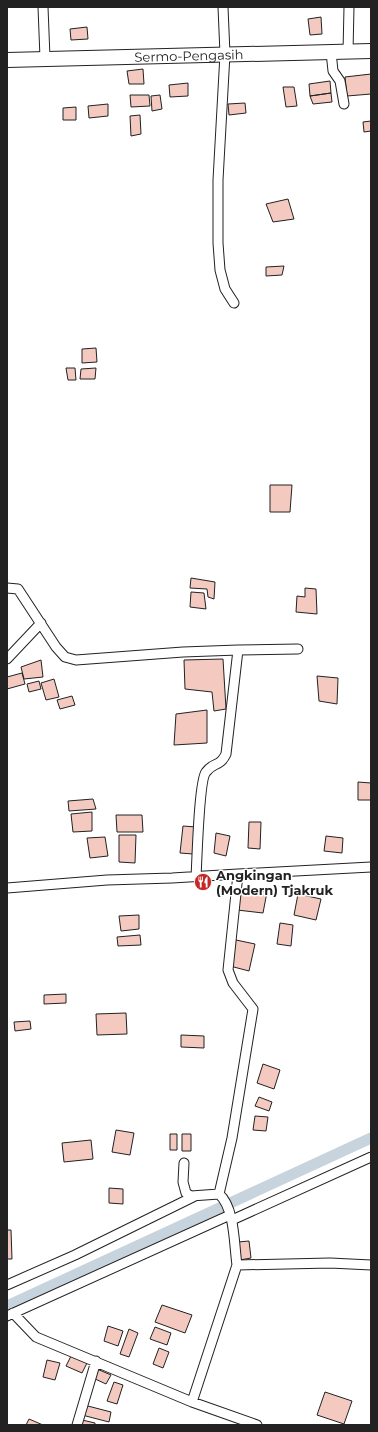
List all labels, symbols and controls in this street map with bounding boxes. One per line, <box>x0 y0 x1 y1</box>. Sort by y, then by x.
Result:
street label: Sermo-Pengasih <box>134 46 244 65</box>
place label: Angkingan (Modern) Tjakruk <box>215 867 334 898</box>
restaurant icon: Angkingan (Modern) Tjakruk <box>193 872 213 892</box>

